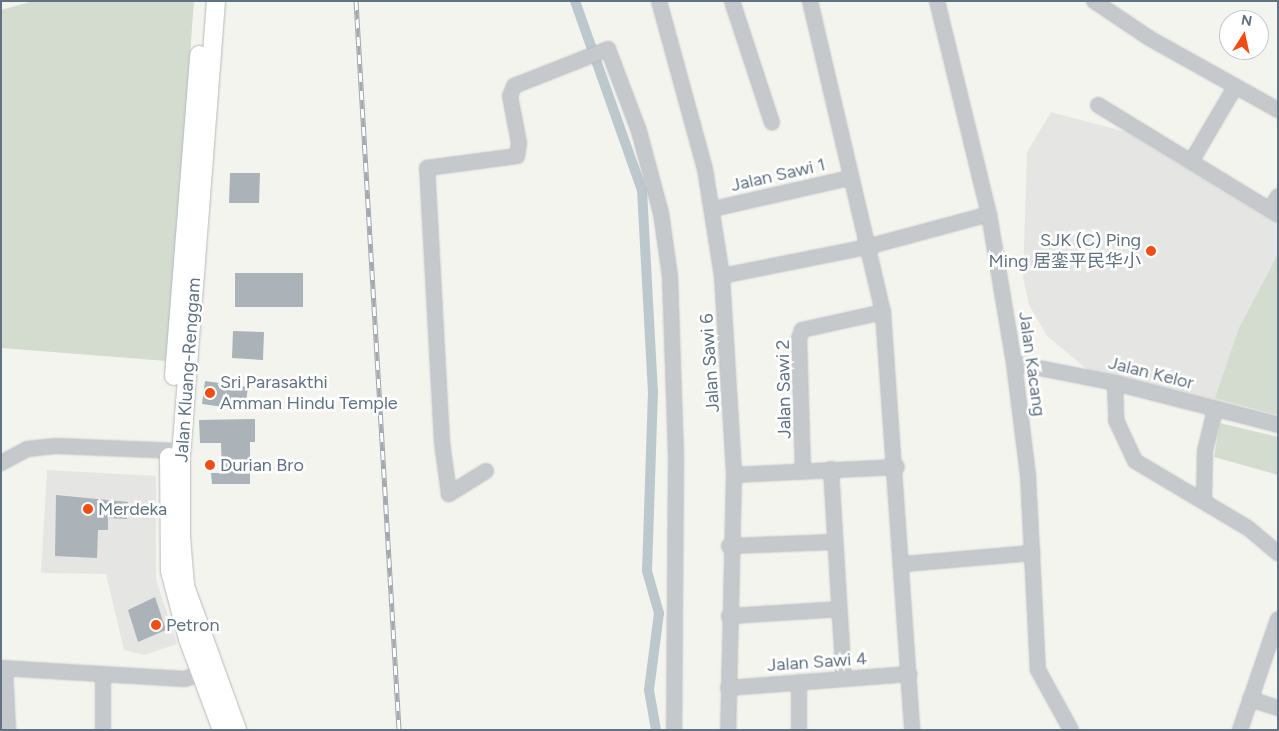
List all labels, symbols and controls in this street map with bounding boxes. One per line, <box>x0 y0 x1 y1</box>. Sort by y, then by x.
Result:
north arrow <box>1219 10 1269 60</box>
text: N <box>1240 11 1253 30</box>
street label: Jalan Sawi 1 <box>729 154 827 196</box>
place label: SJK (C) Ping Ming 居銮平民华小 <box>989 230 1141 272</box>
marker: SJK (C) Ping Ming 居銮平民华小 <box>1145 245 1157 257</box>
street label: Jalan Kluang-Renggam <box>171 277 205 463</box>
street label: Jalan Kacang <box>1014 310 1050 418</box>
street label: Jalan Sawi 6 <box>696 313 724 413</box>
street label: Jalan Sawi 2 <box>772 339 796 439</box>
street label: Jalan Kelor <box>1106 352 1196 394</box>
place label: Sri Parasakthi Amman Hindu Temple <box>220 372 398 414</box>
marker: Sri Parasakthi Amman Hindu Temple <box>204 387 216 399</box>
place label: Durian Bro <box>220 454 304 476</box>
marker: Durian Bro <box>204 459 216 471</box>
place label: Merdeka <box>98 498 167 520</box>
marker: Merdeka <box>82 503 94 515</box>
place label: Petron <box>166 614 219 636</box>
marker: Petron <box>150 619 162 631</box>
street label: Jalan Sawi 4 <box>766 648 868 676</box>

